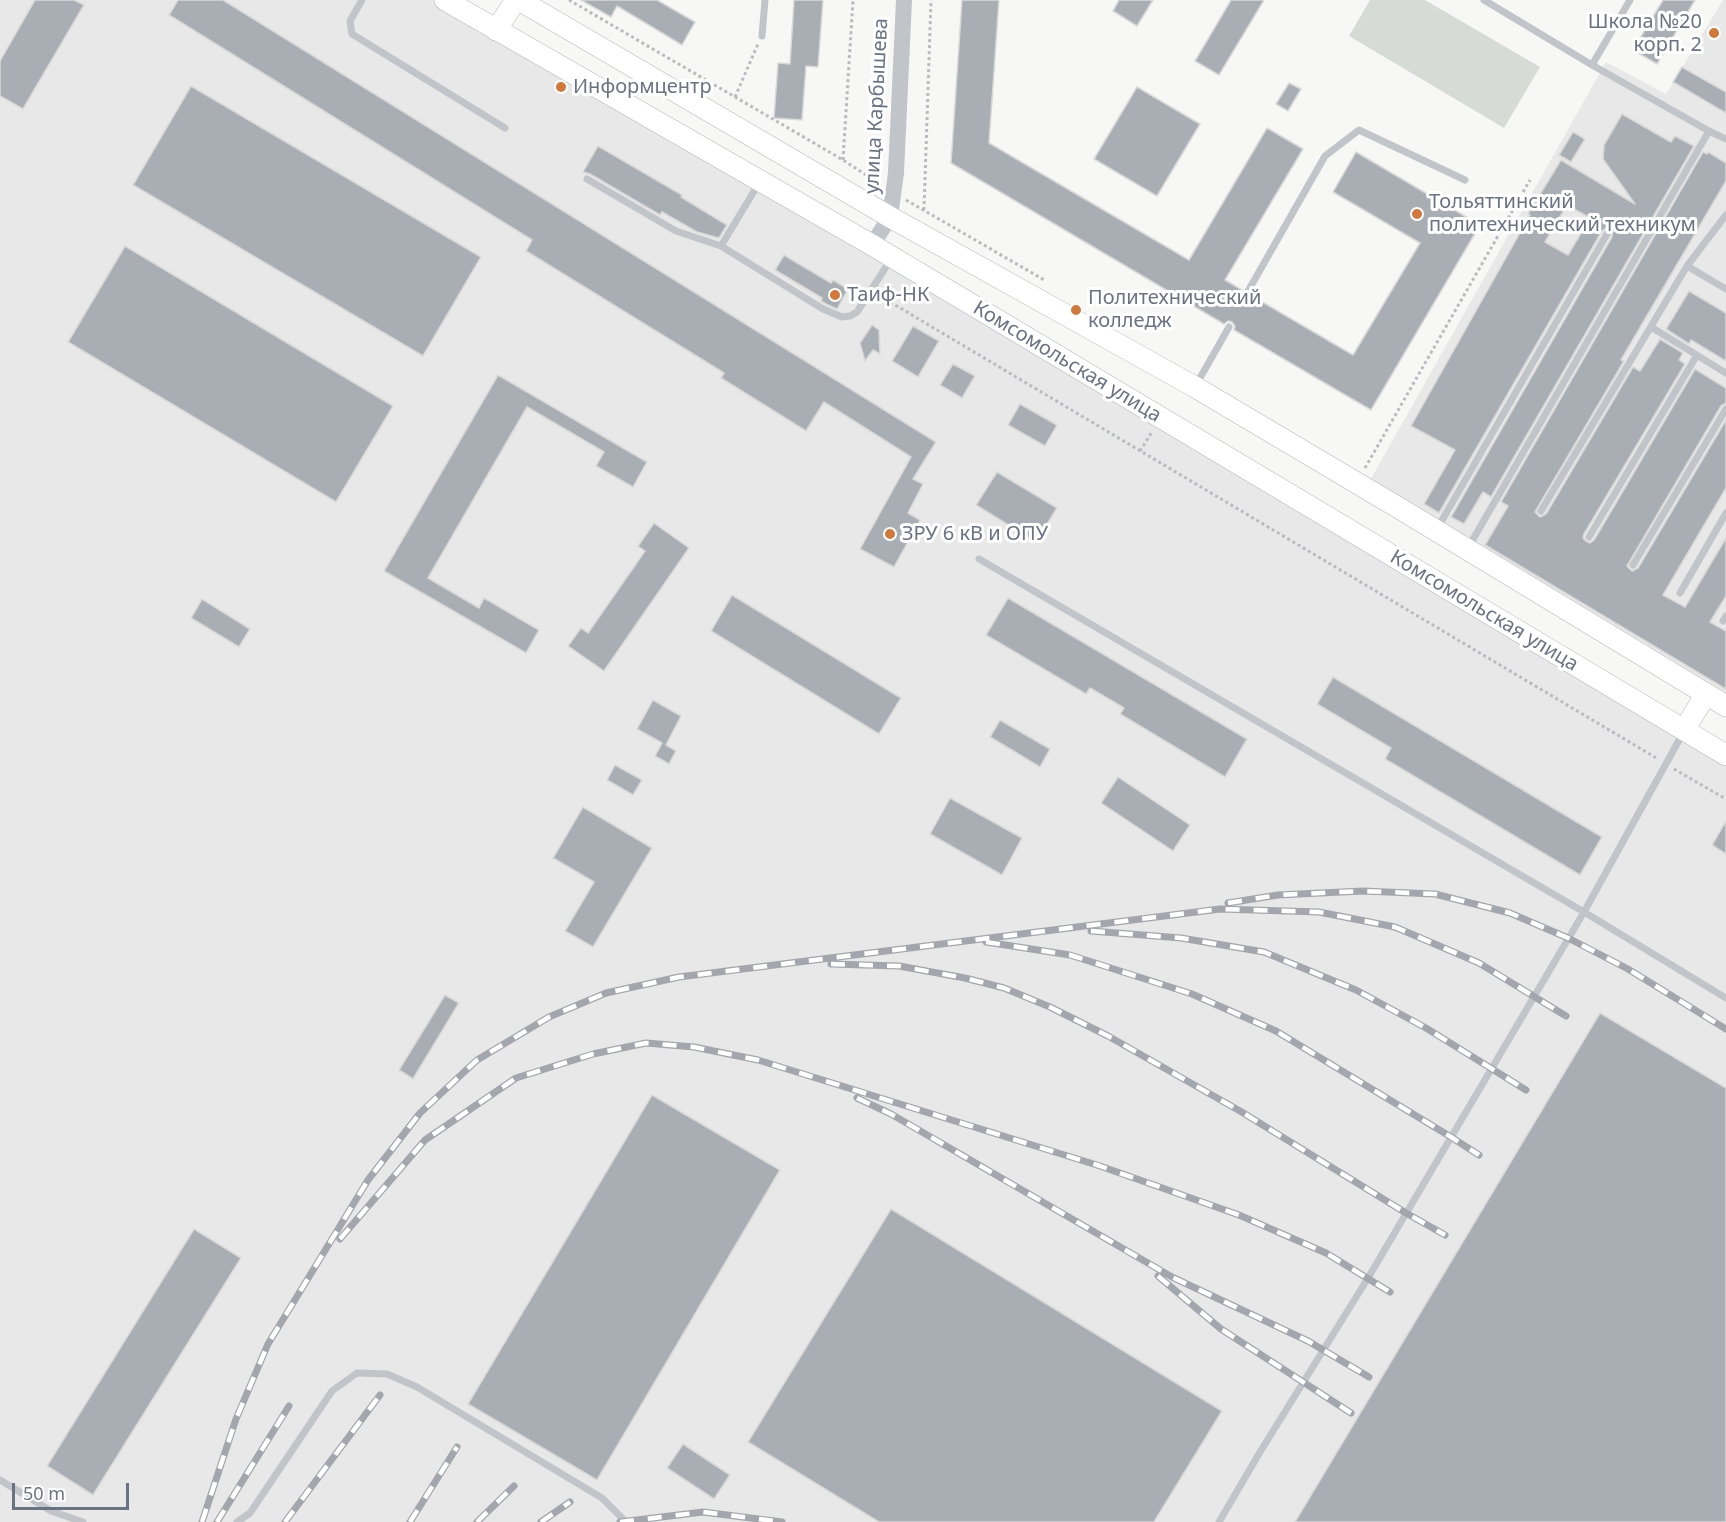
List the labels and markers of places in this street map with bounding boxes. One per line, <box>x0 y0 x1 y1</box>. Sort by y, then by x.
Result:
place label: Школа №20 корп. 2 <box>1588 10 1702 57</box>
marker: Школа №20 корп. 2 <box>1707 26 1721 40</box>
place label: Информцентр <box>573 75 712 99</box>
marker: Информцентр <box>554 80 568 94</box>
place label: Тольяттинский политехнический техникум <box>1429 190 1696 237</box>
marker: Тольяттинский политехнический техникум <box>1410 207 1424 221</box>
place label: Таиф-НК <box>847 283 929 307</box>
place label: Политехнический колледж <box>1088 286 1261 333</box>
marker: Таиф-НК <box>828 288 842 302</box>
marker: Политехнический колледж <box>1069 303 1083 317</box>
place label: ЗРУ 6 кВ и ОПУ <box>902 522 1048 546</box>
marker: ЗРУ 6 кВ и ОПУ <box>883 527 897 541</box>

